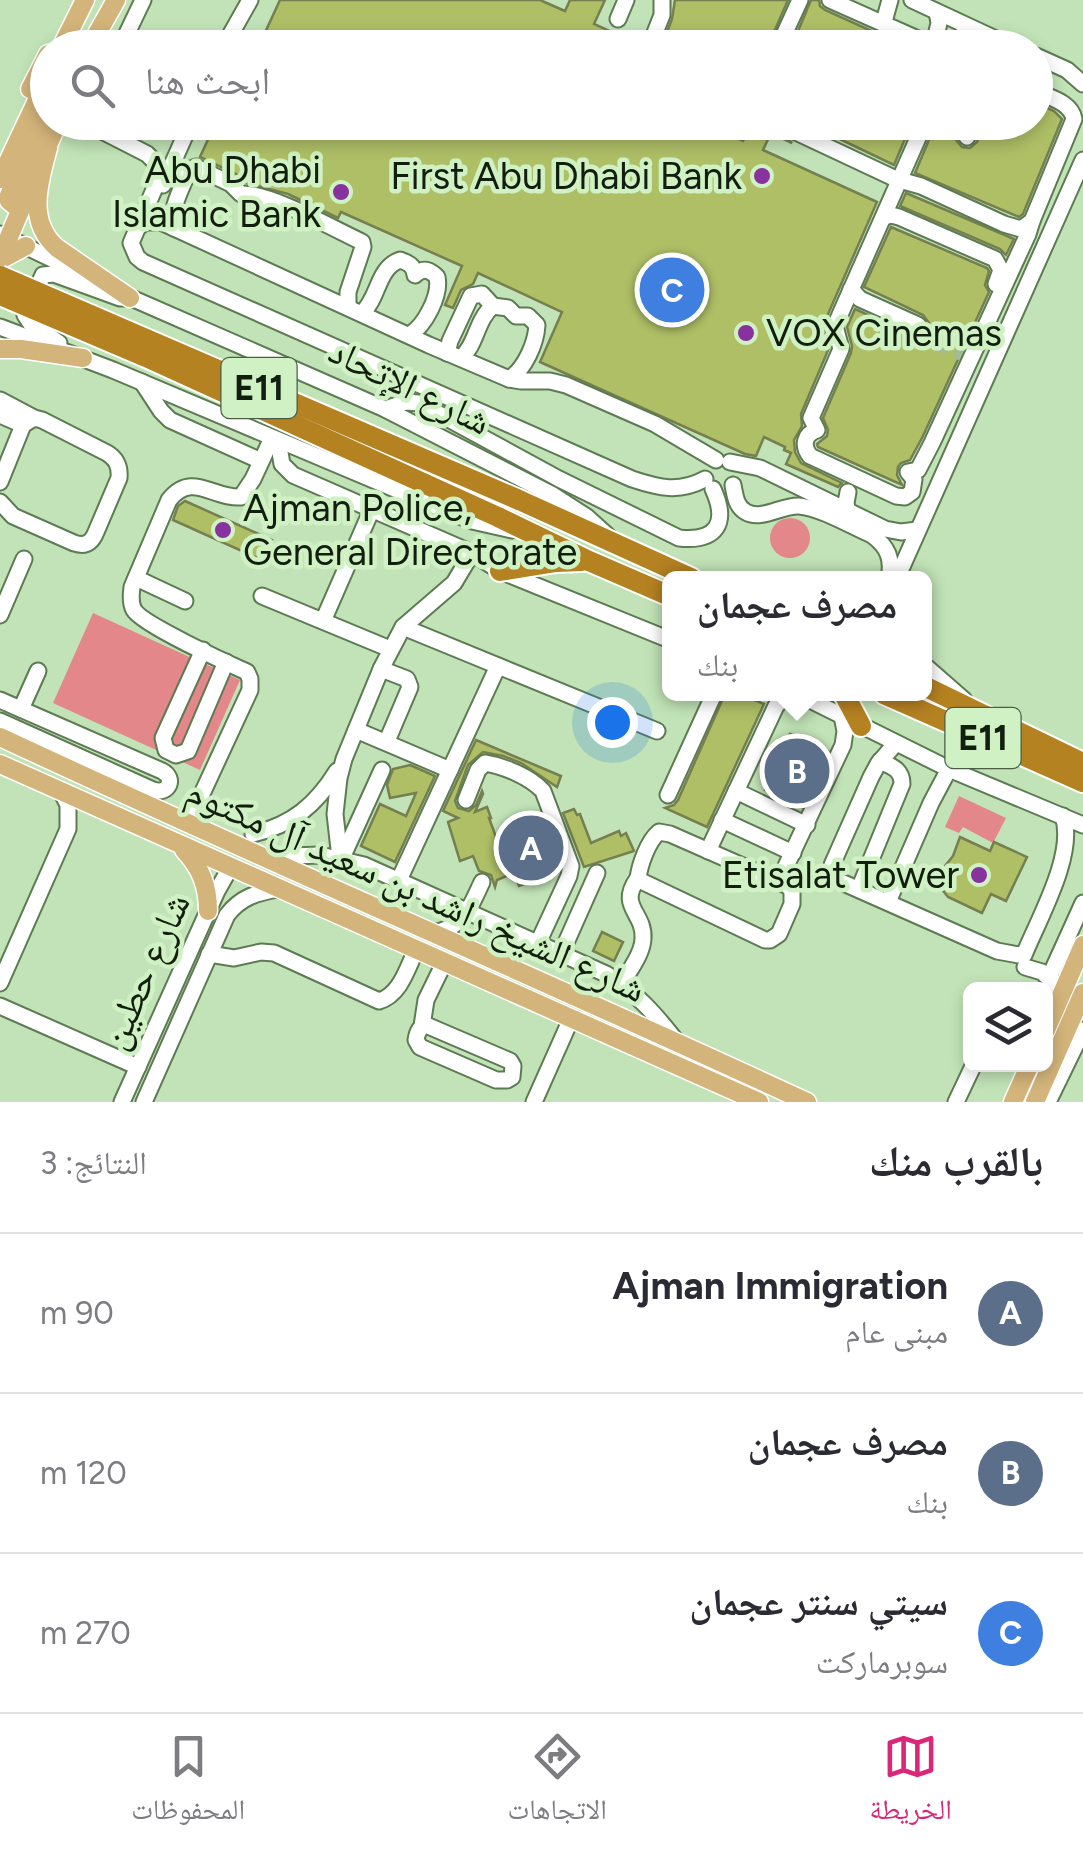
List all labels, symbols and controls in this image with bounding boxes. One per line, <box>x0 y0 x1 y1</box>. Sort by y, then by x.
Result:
search box <box>30 30 1053 140</box>
icon: search <box>65 58 120 113</box>
text: ابحث هنا <box>145 58 270 104</box>
place label: Abu Dhabi Islamic Bank <box>112 147 322 237</box>
place label: First Abu Dhabi Bank <box>390 153 743 199</box>
marker: First Abu Dhabi Bank <box>751 165 773 187</box>
marker: Abu Dhabi Islamic Bank <box>330 181 352 203</box>
pin: C <box>640 252 704 328</box>
place label: VOX Cinemas <box>766 310 1002 356</box>
marker: VOX Cinemas <box>735 322 757 344</box>
street label: شارع الإتحاد <box>321 327 498 446</box>
road number: E11 <box>222 358 296 418</box>
place label: Ajman Police, General Directorate <box>243 485 577 575</box>
marker: Ajman Police, General Directorate <box>212 519 234 541</box>
popup <box>662 571 932 701</box>
text: مصرف عجمان <box>697 582 897 628</box>
text: بنك <box>697 646 738 684</box>
your location <box>587 697 638 748</box>
road number: E11 <box>946 708 1020 768</box>
pin: B <box>764 734 830 808</box>
street label: شارع الشيخ راشد بن سعيد آل مكتوم <box>178 768 653 1014</box>
pin: A <box>498 810 564 886</box>
place label: Etisalat Tower <box>722 852 959 898</box>
marker: Etisalat Tower <box>968 864 990 886</box>
street label: شارع حطين <box>90 886 201 1056</box>
map controls <box>963 982 1053 1072</box>
button: layers <box>963 982 1053 1072</box>
text: بالقرب منك <box>869 1136 1043 1187</box>
text: النتائج: 3 <box>40 1144 147 1182</box>
text: Ajman Immigration <box>612 1263 948 1309</box>
text: 90 m <box>40 1294 114 1332</box>
text: A <box>999 1294 1022 1332</box>
text: مبنى عام <box>845 1313 948 1351</box>
text: مصرف عجمان <box>747 1419 948 1465</box>
text: 120 m <box>40 1454 127 1492</box>
text: B <box>1001 1454 1020 1492</box>
text: بنك <box>906 1483 948 1521</box>
text: سيتي سنتر عجمان <box>689 1579 948 1625</box>
text: 270 m <box>40 1614 131 1652</box>
text: C <box>999 1614 1022 1652</box>
text: سوبرماركت <box>816 1643 948 1681</box>
tab: المحفوظات <box>131 1729 245 1837</box>
tab: الاتجاهات <box>508 1729 607 1837</box>
tab: الخريطة <box>869 1729 952 1837</box>

